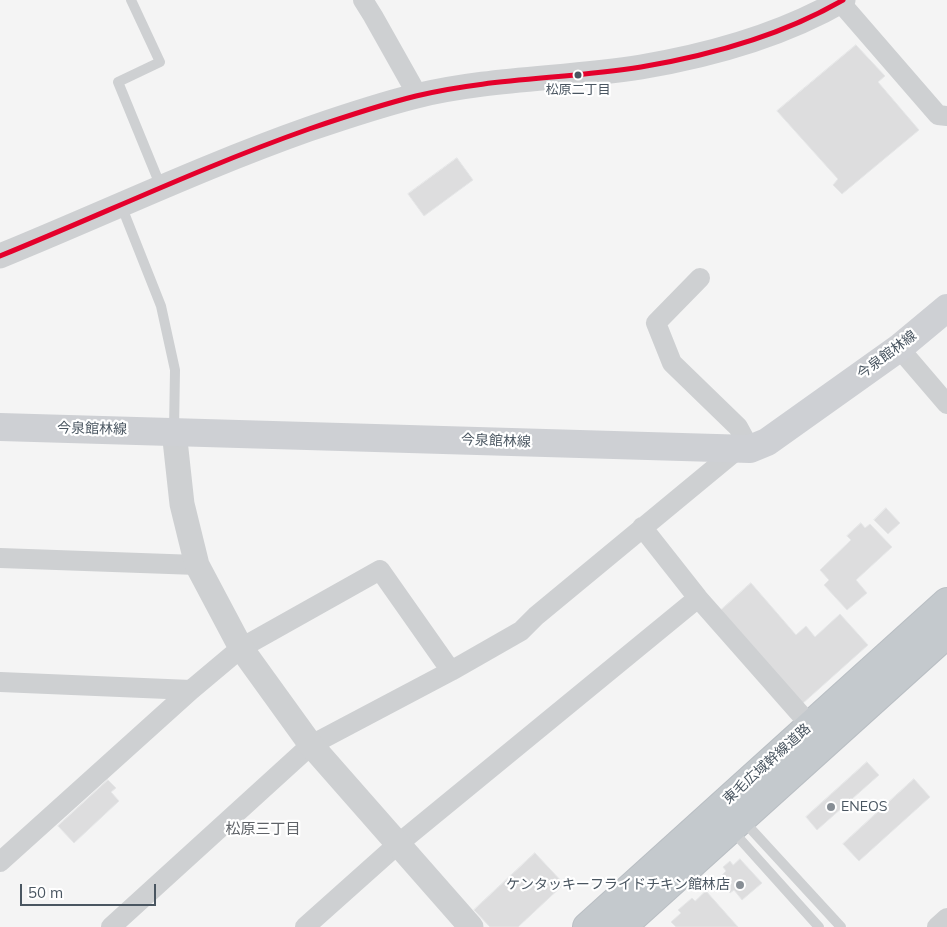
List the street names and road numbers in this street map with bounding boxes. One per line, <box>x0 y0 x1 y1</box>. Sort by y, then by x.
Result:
street label: 今泉館林線 <box>854 327 920 383</box>
street label: 今泉館林線 <box>57 420 127 438</box>
street label: 今泉館林線 <box>461 431 531 451</box>
street label: 東毛広域幹線道路 <box>720 720 814 808</box>

